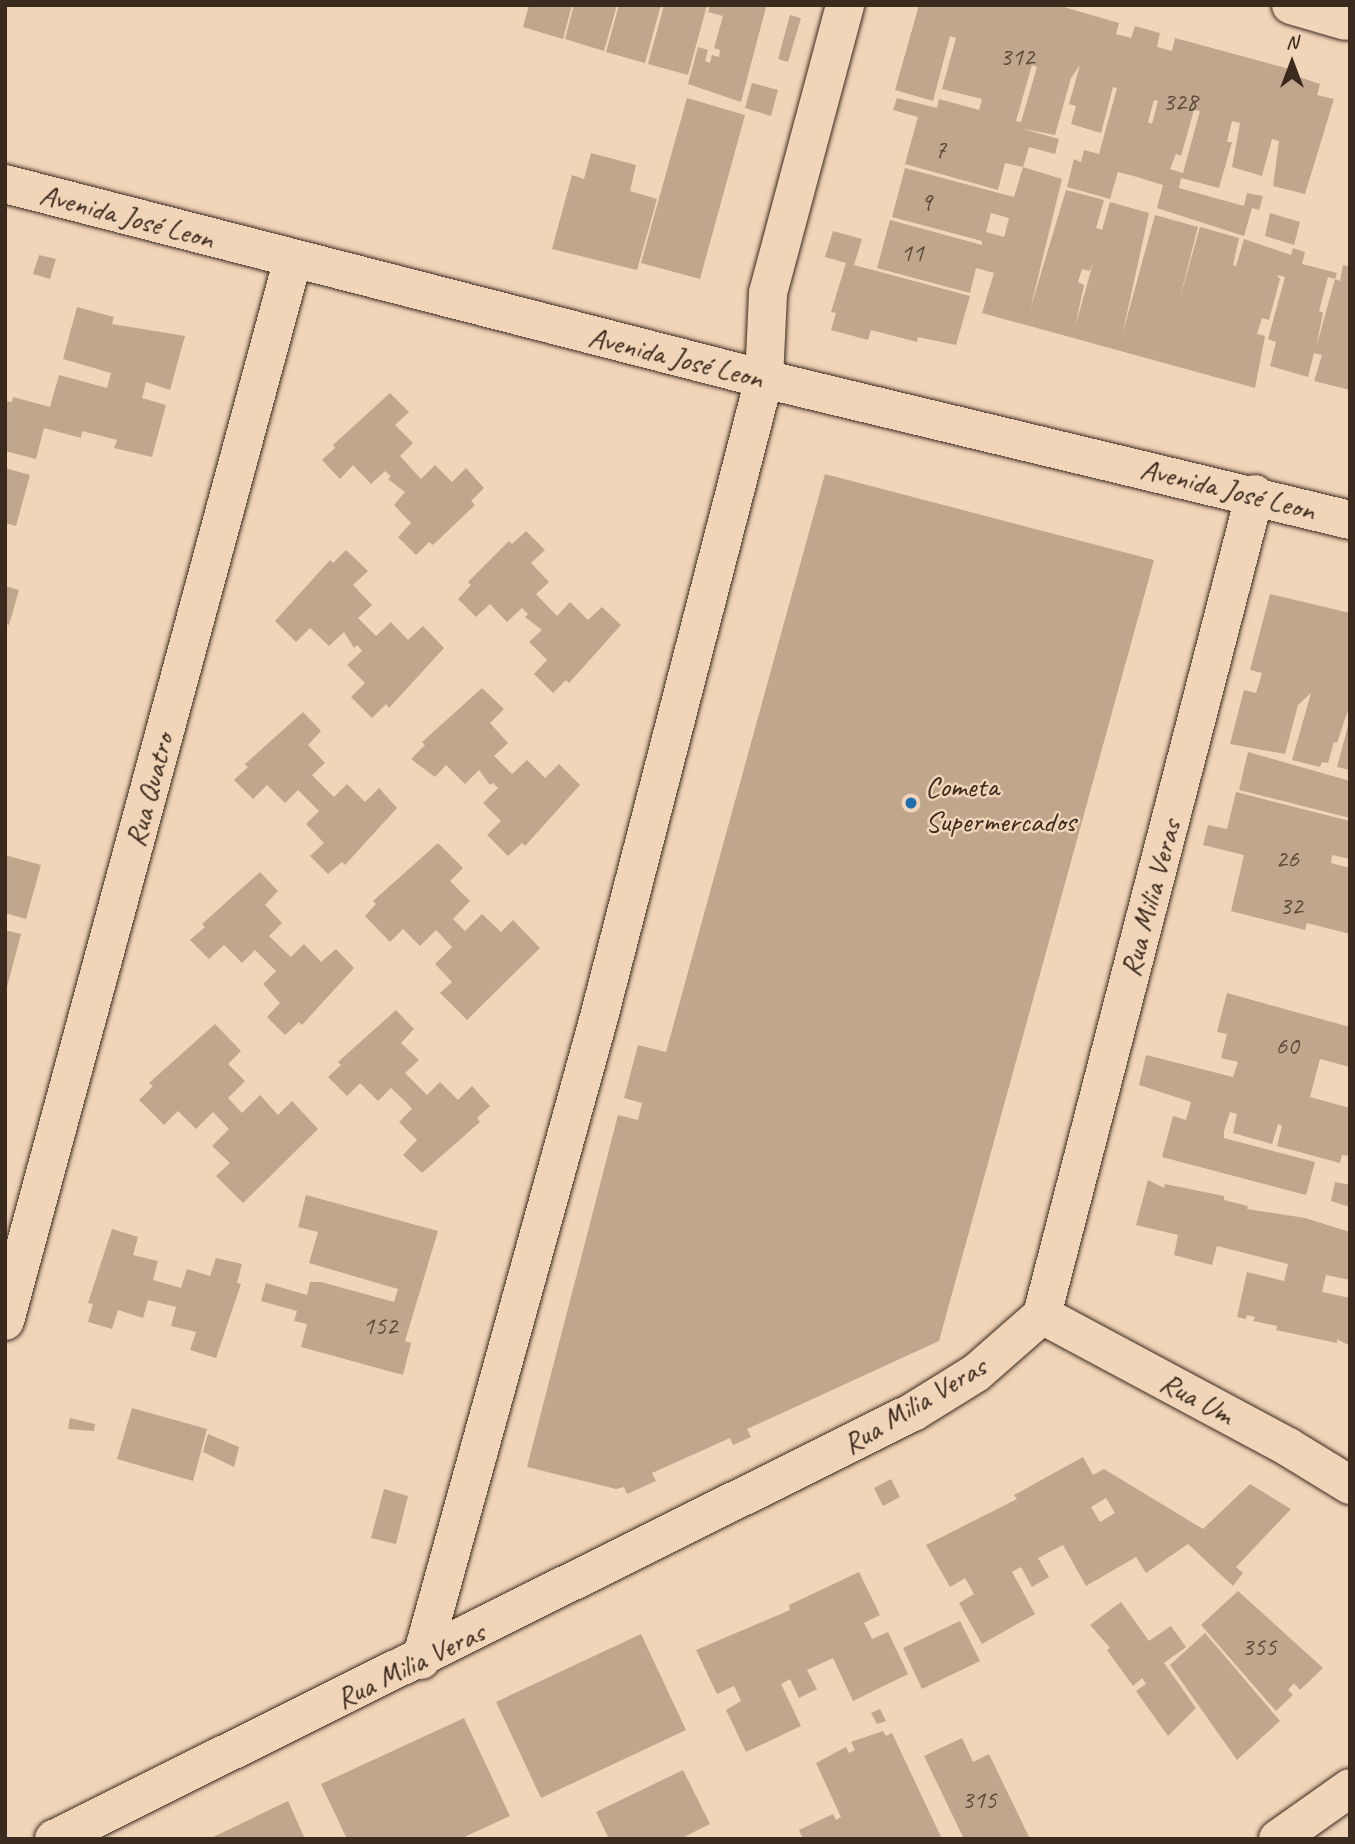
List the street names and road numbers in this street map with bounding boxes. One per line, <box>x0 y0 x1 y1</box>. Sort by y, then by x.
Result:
street label: Avenida José Leon <box>36 176 218 256</box>
street label: Avenida José Leon <box>585 318 767 396</box>
street label: Avenida José Leon <box>1137 450 1319 528</box>
street label: Rua Quatro <box>117 730 181 850</box>
street label: Rua Milia Veras <box>1112 816 1188 980</box>
street label: Rua Milia Veras <box>836 1348 992 1462</box>
street label: Rua Um <box>1154 1364 1240 1432</box>
street label: Rua Milia Veras <box>330 1614 490 1716</box>

